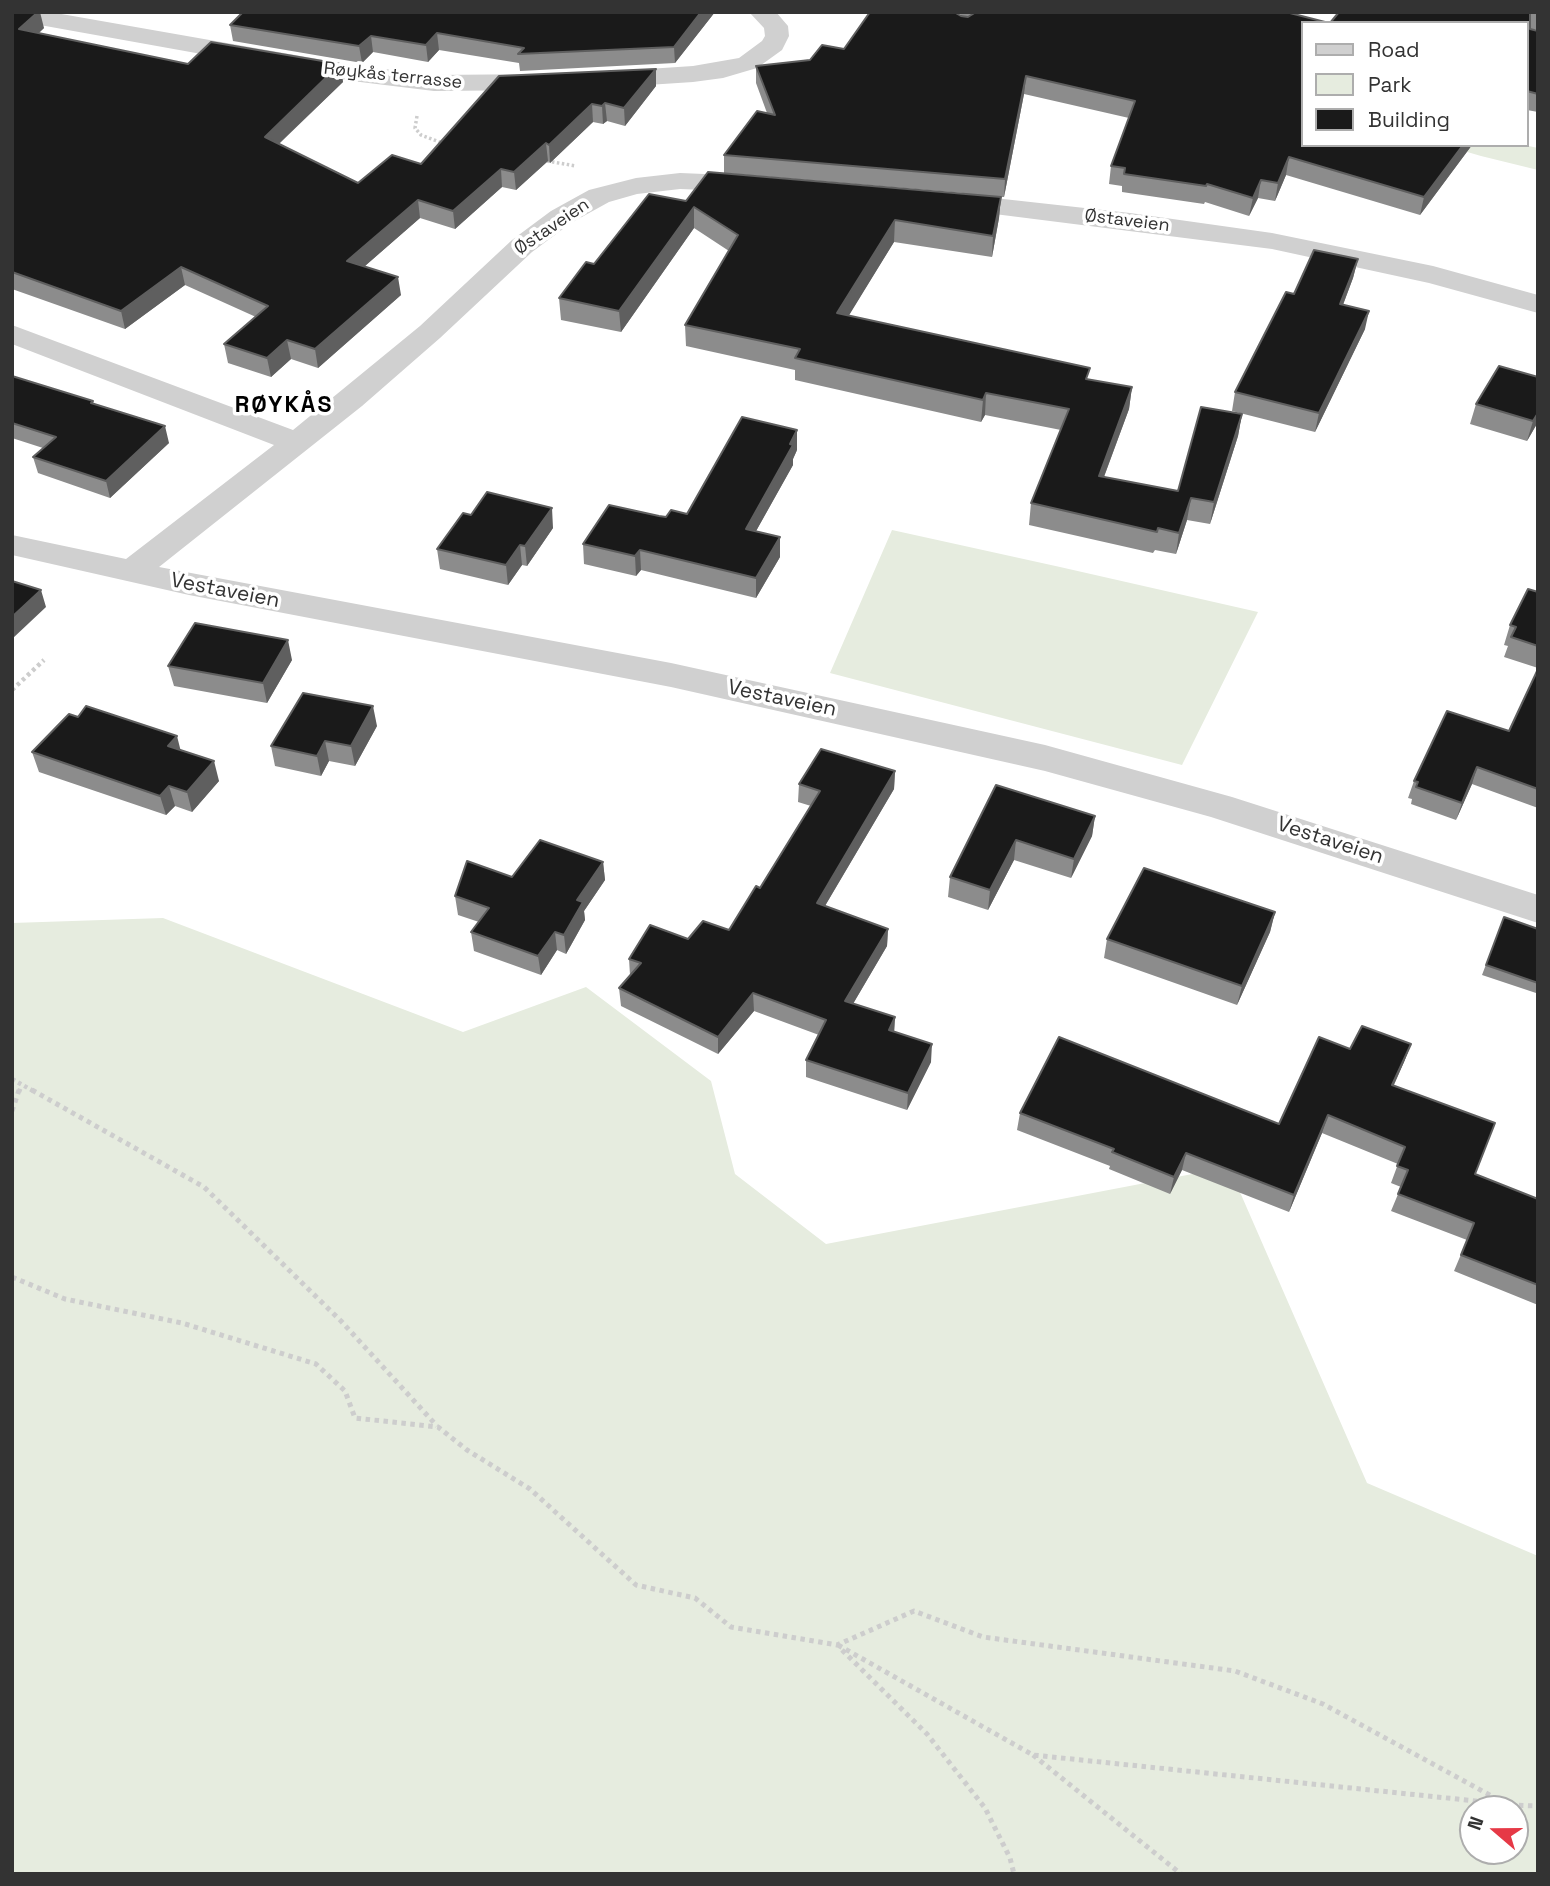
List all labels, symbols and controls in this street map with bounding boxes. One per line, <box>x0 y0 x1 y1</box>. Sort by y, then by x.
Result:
legend <box>1302 21 1529 147</box>
text: Road <box>1368 36 1420 63</box>
street label: Røykås terrasse <box>323 58 463 94</box>
text: Park <box>1368 71 1412 98</box>
text: Building <box>1368 106 1450 133</box>
street label: Østaveien <box>511 194 593 260</box>
street label: Østaveien <box>1083 205 1171 237</box>
district label: RØYKÅS <box>235 392 333 420</box>
street label: Vestaveien <box>168 568 282 614</box>
street label: Vestaveien <box>725 675 839 723</box>
street label: Vestaveien <box>1274 812 1386 870</box>
north arrow <box>1459 1795 1529 1865</box>
text: N <box>1462 1813 1490 1834</box>

